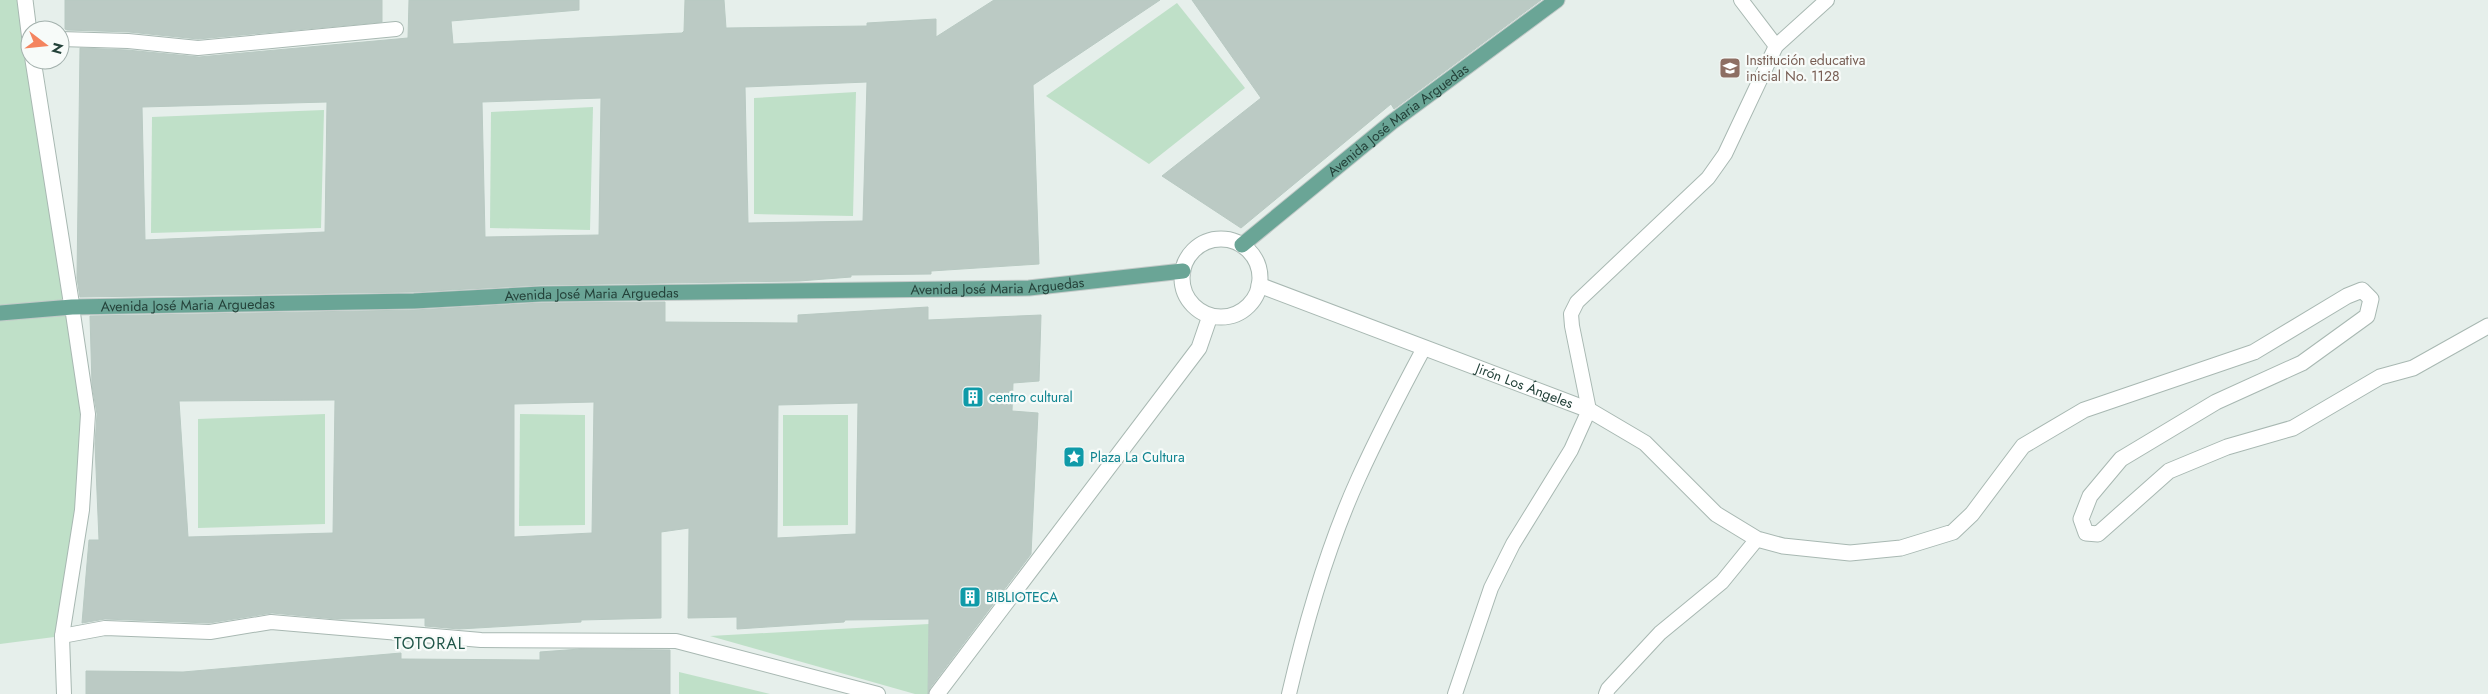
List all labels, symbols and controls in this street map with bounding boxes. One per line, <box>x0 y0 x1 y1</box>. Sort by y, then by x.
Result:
north arrow <box>20 20 70 70</box>
text: N <box>46 40 69 57</box>
place label: Institución educativa inicial No. 1128 <box>1746 50 1866 86</box>
school or university icon: Institución educativa inicial No. 1128 <box>1718 56 1742 80</box>
street label: Avenida José Maria Arguedas <box>1323 58 1473 181</box>
street label: Avenida José Maria Arguedas <box>910 272 1086 299</box>
street label: Avenida José Maria Arguedas <box>504 282 679 306</box>
street label: Avenida José Maria Arguedas <box>101 293 275 316</box>
street label: Jirón Los Ángeles <box>1471 357 1576 413</box>
building icon: centro cultural <box>961 385 985 409</box>
place label: centro cultural <box>989 387 1073 407</box>
place icon: Plaza La Cultura <box>1062 445 1086 469</box>
place label: Plaza La Cultura <box>1090 447 1185 467</box>
building icon: BIBLIOTECA <box>958 585 982 609</box>
place label: BIBLIOTECA <box>986 587 1059 607</box>
district label: TOTORAL <box>394 632 466 655</box>

